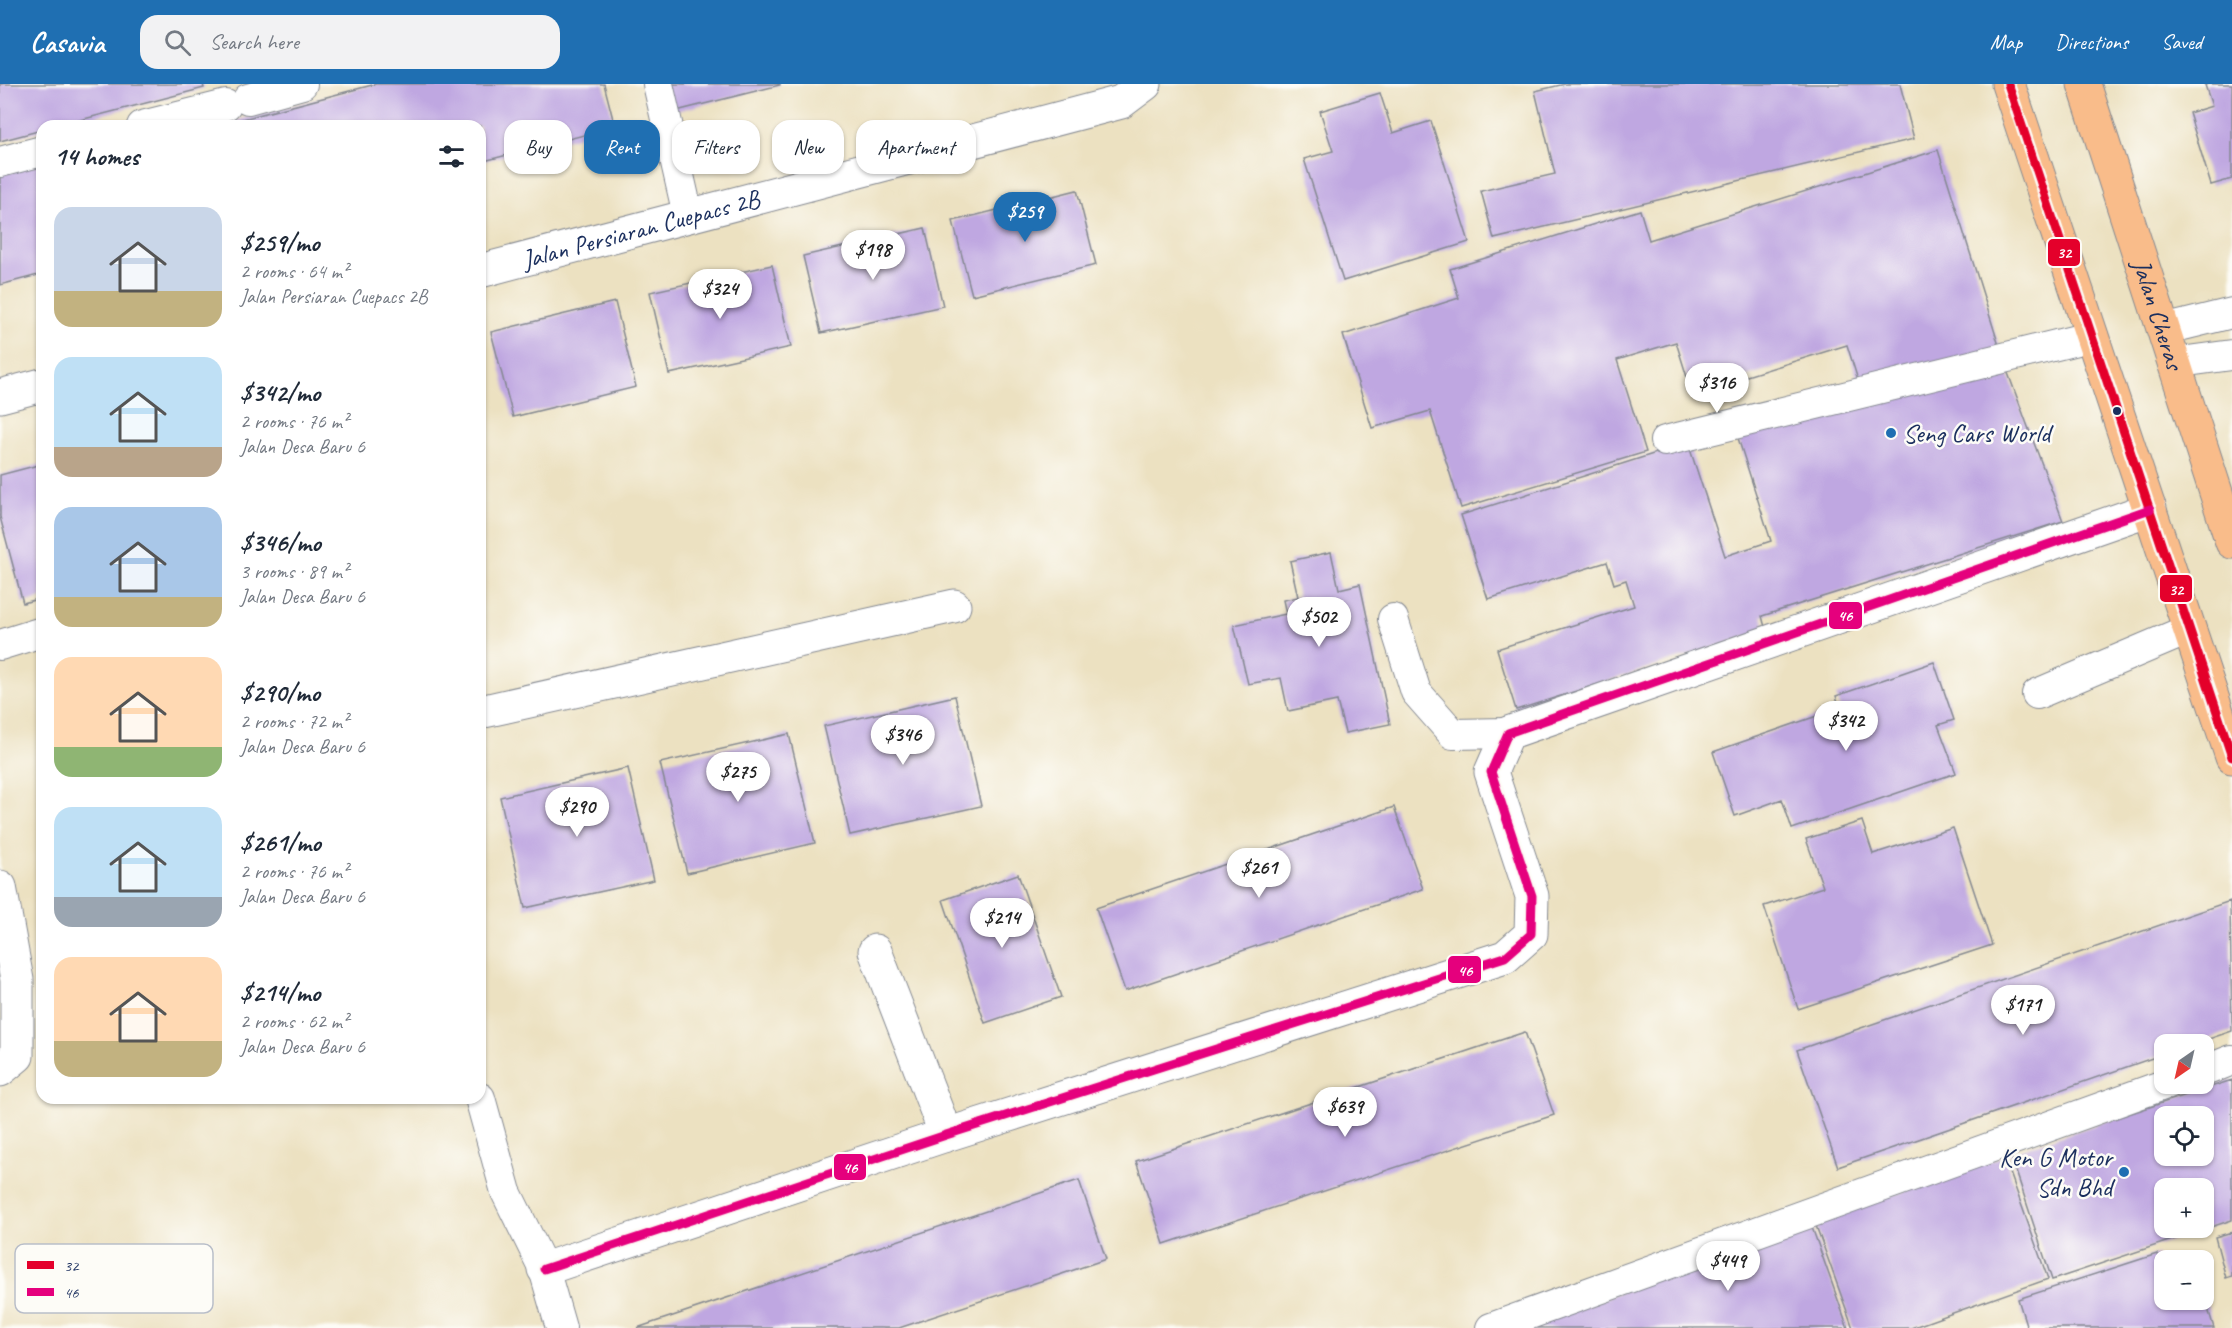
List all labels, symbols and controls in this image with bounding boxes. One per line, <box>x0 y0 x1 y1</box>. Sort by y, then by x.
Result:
search box <box>140 15 560 69</box>
text: Casavia <box>30 25 104 60</box>
icon: search <box>161 26 194 59</box>
text: Search here <box>209 28 299 56</box>
text: Map <box>1990 29 2022 55</box>
text: Directions <box>2055 29 2128 55</box>
text: Saved <box>2161 29 2202 55</box>
chip: Buy <box>504 120 572 174</box>
chip: Rent <box>584 120 660 174</box>
chip: Filters <box>672 120 760 174</box>
chip: New <box>772 120 844 174</box>
chip: Apartment <box>856 120 976 174</box>
text: 14 homes <box>54 140 139 173</box>
icon: filters <box>435 140 468 173</box>
street label: Jalan Persiaran Cuepacs 2B <box>516 181 764 276</box>
pin: $259 <box>989 192 1061 243</box>
text: $259 <box>1007 199 1043 224</box>
text: $259/mo <box>240 226 319 259</box>
pin: $198 <box>837 230 909 281</box>
icon: home <box>102 231 174 303</box>
text: $198 <box>855 237 891 262</box>
line badge: 32 <box>2047 238 2081 267</box>
text: 32 <box>2057 243 2073 263</box>
street label: Jalan Cheras <box>2125 253 2192 376</box>
text: 2 rooms · 64 m² <box>240 259 348 284</box>
pin: $324 <box>684 269 756 320</box>
text: $324 <box>702 276 738 301</box>
text: Jalan Persiaran Cuepacs 2B <box>240 284 427 309</box>
pin: $316 <box>1681 363 1753 414</box>
text: $316 <box>1699 370 1735 395</box>
text: $342/mo <box>240 376 320 409</box>
icon: home <box>102 381 174 453</box>
unlabelled marker <box>2111 405 2123 417</box>
text: 2 rooms · 76 m² <box>240 409 348 434</box>
place label: Seng Cars World <box>1903 417 2054 450</box>
marker: Seng Cars World <box>1884 426 1898 440</box>
text: Jalan Desa Baru 6 <box>240 434 365 459</box>
text: $346/mo <box>240 526 321 559</box>
icon: home <box>102 531 174 603</box>
text: 3 rooms · 89 m² <box>240 559 348 584</box>
line badge: 32 <box>2159 574 2193 603</box>
text: 32 <box>2169 580 2185 600</box>
text: Jalan Desa Baru 6 <box>240 584 365 609</box>
pin: $502 <box>1283 597 1355 648</box>
line badge: 46 <box>1828 601 1863 630</box>
text: $502 <box>1301 604 1337 629</box>
text: 46 <box>1838 606 1854 626</box>
text: $290/mo <box>240 676 320 709</box>
icon: home <box>102 681 174 753</box>
pin: $342 <box>1810 701 1882 752</box>
text: $342 <box>1828 708 1864 733</box>
text: 2 rooms · 72 m² <box>240 709 348 734</box>
pin: $346 <box>867 715 939 766</box>
text: $346 <box>885 722 921 747</box>
text: Jalan Desa Baru 6 <box>240 734 365 759</box>
pin: $275 <box>702 752 774 803</box>
text: $275 <box>720 759 756 784</box>
pin: $290 <box>541 787 613 838</box>
text: $290 <box>559 794 595 819</box>
text: $261/mo <box>240 826 321 859</box>
icon: home <box>102 831 174 903</box>
pin: $261 <box>1223 848 1295 899</box>
text: $261 <box>1241 855 1277 880</box>
text: 2 rooms · 76 m² <box>240 859 348 884</box>
text: Jalan Desa Baru 6 <box>240 884 365 909</box>
pin: $214 <box>966 898 1038 949</box>
text: $214 <box>984 905 1020 930</box>
line badge: 46 <box>1447 955 1482 984</box>
text: 46 <box>1458 961 1474 981</box>
text: $214/mo <box>240 976 320 1009</box>
icon: home <box>102 981 174 1053</box>
pin: $171 <box>1987 985 2059 1036</box>
text: $171 <box>2005 992 2041 1017</box>
text: 2 rooms · 62 m² <box>240 1009 348 1034</box>
text: Jalan Desa Baru 6 <box>240 1034 365 1059</box>
north arrow <box>2154 1034 2214 1094</box>
map controls <box>2154 1034 2214 1310</box>
pin: $639 <box>1309 1087 1381 1138</box>
text: $639 <box>1327 1094 1363 1119</box>
button: locate <box>2154 1106 2214 1166</box>
place label: Ken G Motor Sdn Bhd <box>1999 1141 2116 1204</box>
line badge: 46 <box>833 1153 867 1181</box>
text: 46 <box>843 1158 859 1178</box>
marker: Ken G Motor Sdn Bhd <box>2117 1165 2131 1179</box>
button: + <box>2154 1178 2214 1238</box>
pin: $449 <box>1692 1241 1764 1292</box>
legend <box>15 1244 213 1313</box>
text: $449 <box>1710 1248 1746 1273</box>
button: − <box>2154 1250 2214 1310</box>
text: 32 <box>64 1256 80 1276</box>
text: 46 <box>64 1283 79 1303</box>

